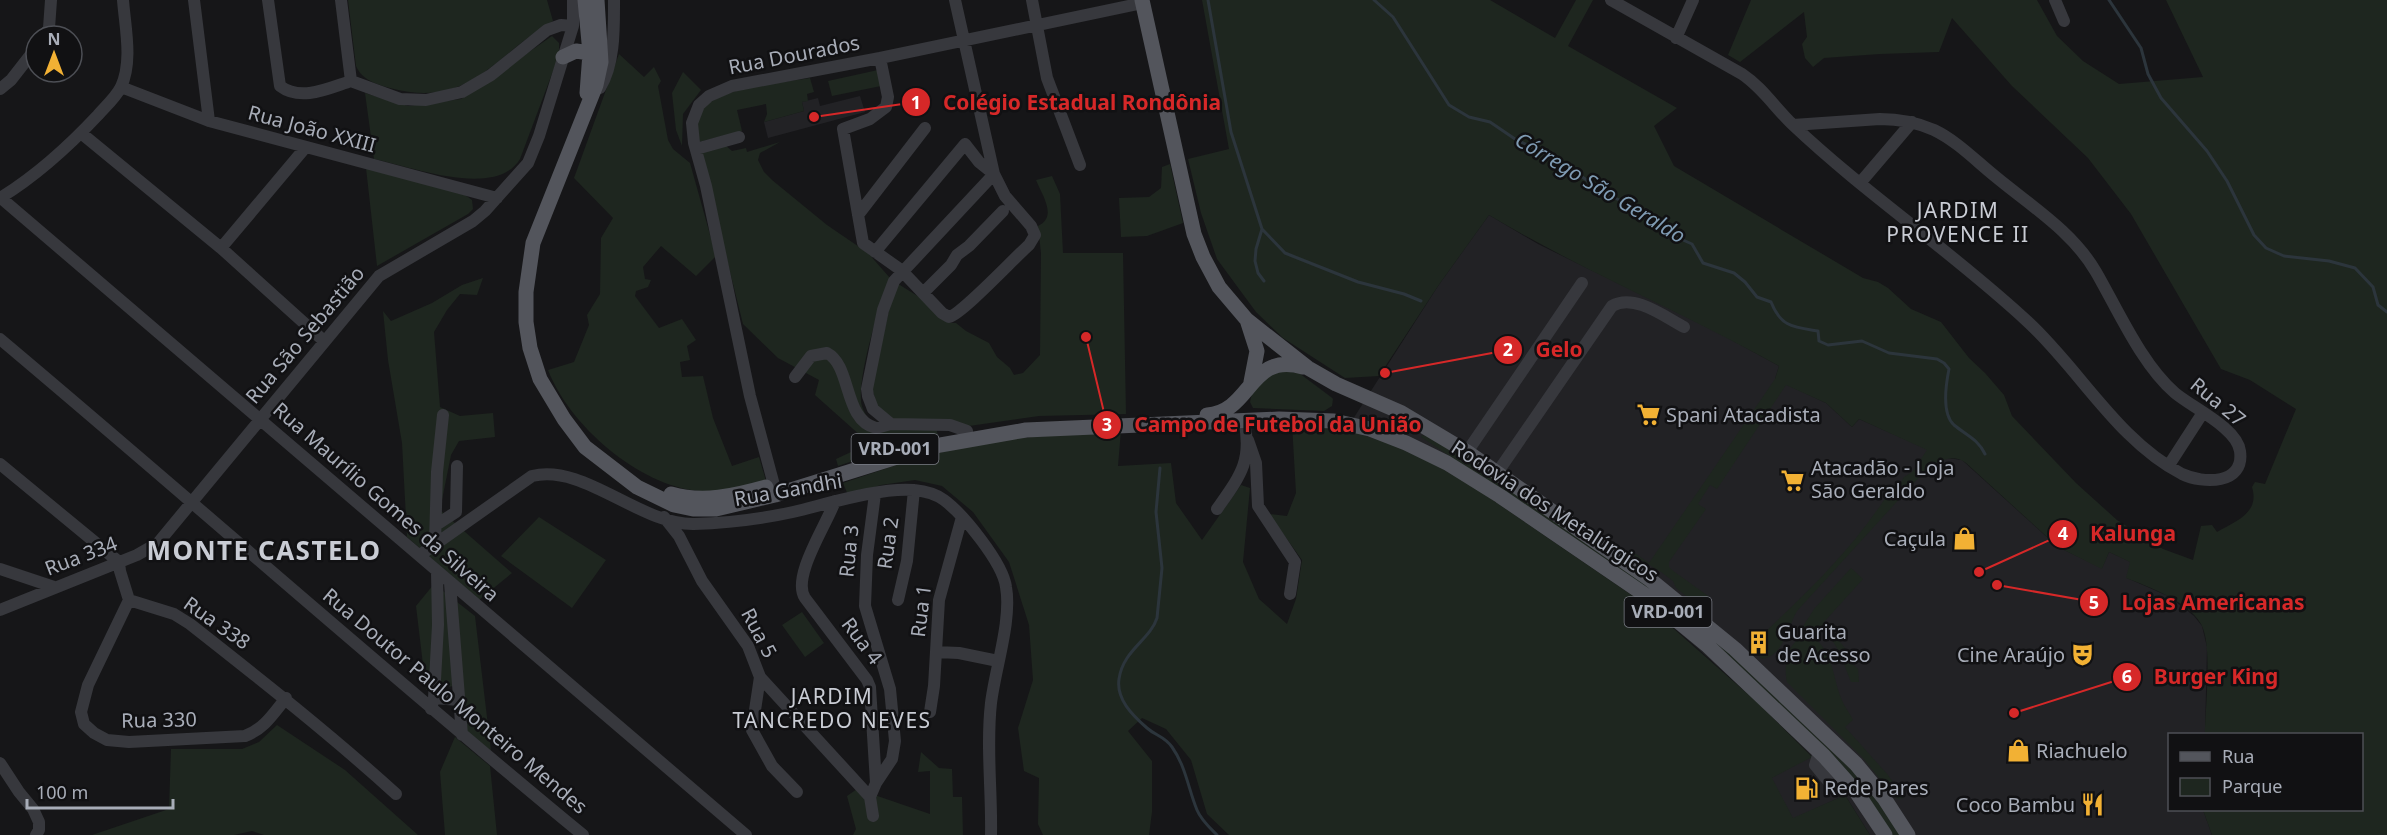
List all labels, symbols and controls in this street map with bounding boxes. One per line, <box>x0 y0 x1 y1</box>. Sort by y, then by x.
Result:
north arrow <box>24 24 84 84</box>
text: N <box>47 28 61 50</box>
street label: Rua Dourados <box>726 29 862 80</box>
callout: Colégio Estadual Rondônia <box>901 83 1233 122</box>
text: Colégio Estadual Rondônia <box>943 88 1221 116</box>
text: 1 <box>911 90 921 114</box>
street label: Rua João XXIII <box>245 99 379 159</box>
water label: Córrego São Geraldo <box>1510 125 1691 249</box>
district label: JARDIM PROVENCE II <box>1886 196 2030 248</box>
street label: Rua São Sebastião <box>239 260 370 409</box>
callout: Gelo <box>1493 330 1595 369</box>
text: Gelo <box>1535 335 1583 363</box>
text: 2 <box>1503 337 1513 361</box>
street label: Rua 27 <box>2185 371 2252 432</box>
street label: Rua Maurílio Gomes da Silveira <box>268 396 505 607</box>
place label: Spani Atacadista <box>1666 401 1821 428</box>
supermarket icon: Spani Atacadista <box>1635 402 1661 428</box>
callout: Campo de Futebol da União <box>1092 405 1433 444</box>
text: Campo de Futebol da União <box>1134 410 1422 438</box>
text: 3 <box>1102 412 1112 436</box>
street label: Rodovia dos Metalúrgicos <box>1447 433 1664 588</box>
road number: VRD-001 <box>852 434 938 464</box>
place label: Atacadão - Loja São Geraldo <box>1811 454 1954 504</box>
street label: Rua Gandhi <box>732 467 844 512</box>
supermarket icon: Atacadão - Loja São Geraldo <box>1780 467 1806 493</box>
callout: Kalunga <box>2048 514 2188 553</box>
street label: Rua 2 <box>870 515 905 571</box>
text: Kalunga <box>2090 519 2176 547</box>
text: 4 <box>2058 521 2068 545</box>
street label: Rua 3 <box>832 523 865 579</box>
place label: Caçula <box>1884 525 1946 552</box>
shop icon: Caçula <box>1951 526 1977 552</box>
street label: Rua 334 <box>41 529 121 582</box>
district label: MONTE CASTELO <box>146 532 382 568</box>
street label: Rua Doutor Paulo Monteiro Mendes <box>317 582 593 819</box>
street label: Rua 1 <box>904 583 937 639</box>
callout: Lojas Americanas <box>2079 583 2317 622</box>
text: Lojas Americanas <box>2121 588 2305 616</box>
street label: Rua 338 <box>179 590 256 655</box>
text: 5 <box>2089 590 2099 614</box>
road number: VRD-001 <box>1624 597 1712 627</box>
street label: Rua 5 <box>735 603 784 662</box>
street label: Rua 4 <box>836 612 889 670</box>
place label: Guarita de Acesso <box>1777 618 1871 668</box>
building icon: Guarita de Acesso <box>1746 630 1772 656</box>
place label: Cine Araújo <box>1957 641 2065 668</box>
theatre icon: Cine Araújo <box>2070 642 2096 668</box>
callout: Burger King <box>2112 657 2290 696</box>
text: Burger King <box>2154 662 2278 690</box>
text: 6 <box>2122 664 2132 688</box>
district label: JARDIM TANCREDO NEVES <box>732 682 932 734</box>
street label: Rua 330 <box>121 705 197 734</box>
legend <box>2168 733 2363 811</box>
place label: Riachuelo <box>2036 737 2128 764</box>
shop icon: Riachuelo <box>2005 738 2031 764</box>
text: Rua <box>2222 744 2254 768</box>
scale bar <box>27 772 172 810</box>
place label: Rede Pares <box>1824 774 1929 801</box>
text: Parque <box>2222 774 2282 798</box>
fuel station icon: Rede Pares <box>1793 775 1819 801</box>
text: 100 m <box>36 780 88 804</box>
place label: Coco Bambu <box>1956 791 2075 818</box>
restaurant icon: Coco Bambu <box>2080 792 2106 818</box>

